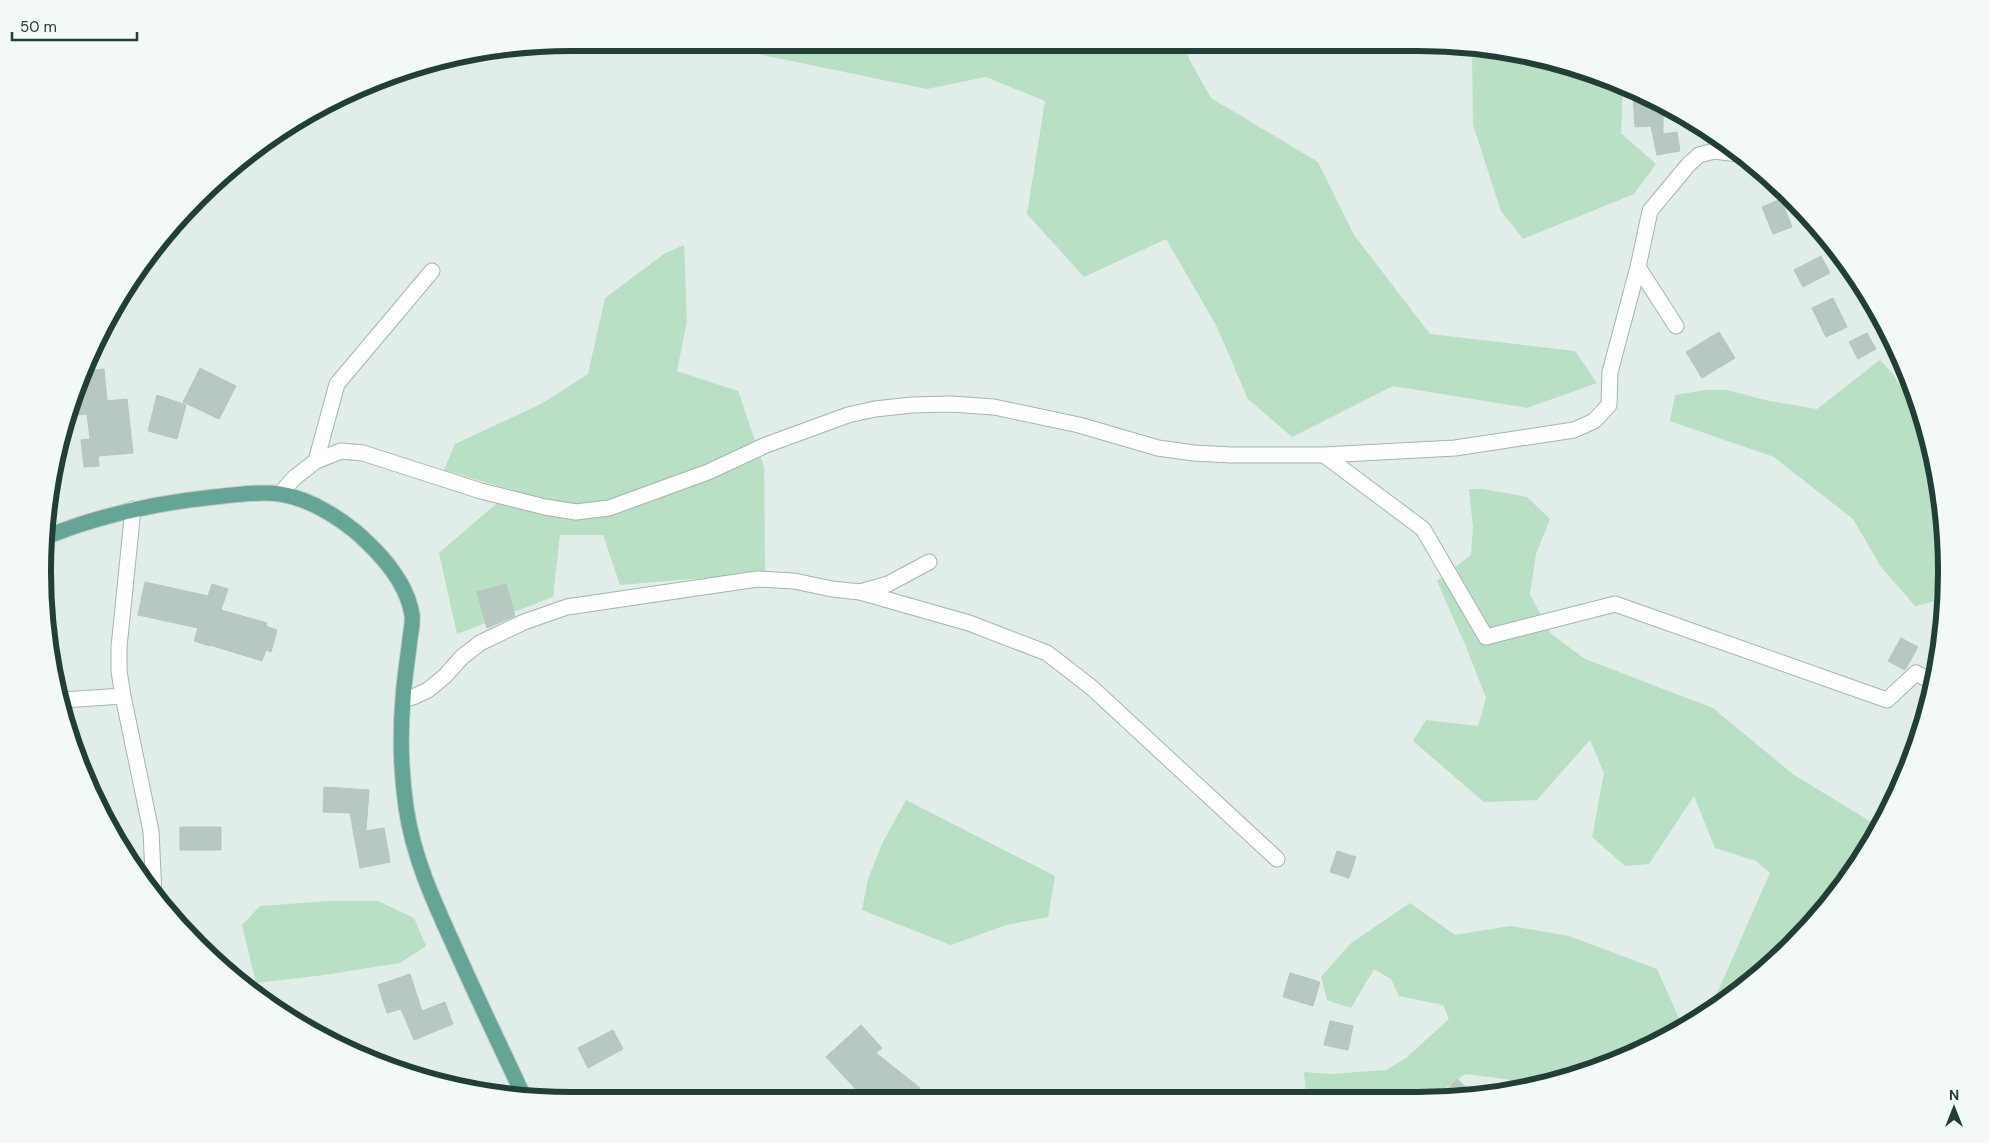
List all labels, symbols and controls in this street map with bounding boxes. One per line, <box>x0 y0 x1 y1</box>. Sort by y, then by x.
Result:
scale bar <box>12 10 138 42</box>
text: 50 m <box>20 17 57 37</box>
north arrow <box>1929 1083 1979 1133</box>
text: N <box>1949 1086 1959 1104</box>

